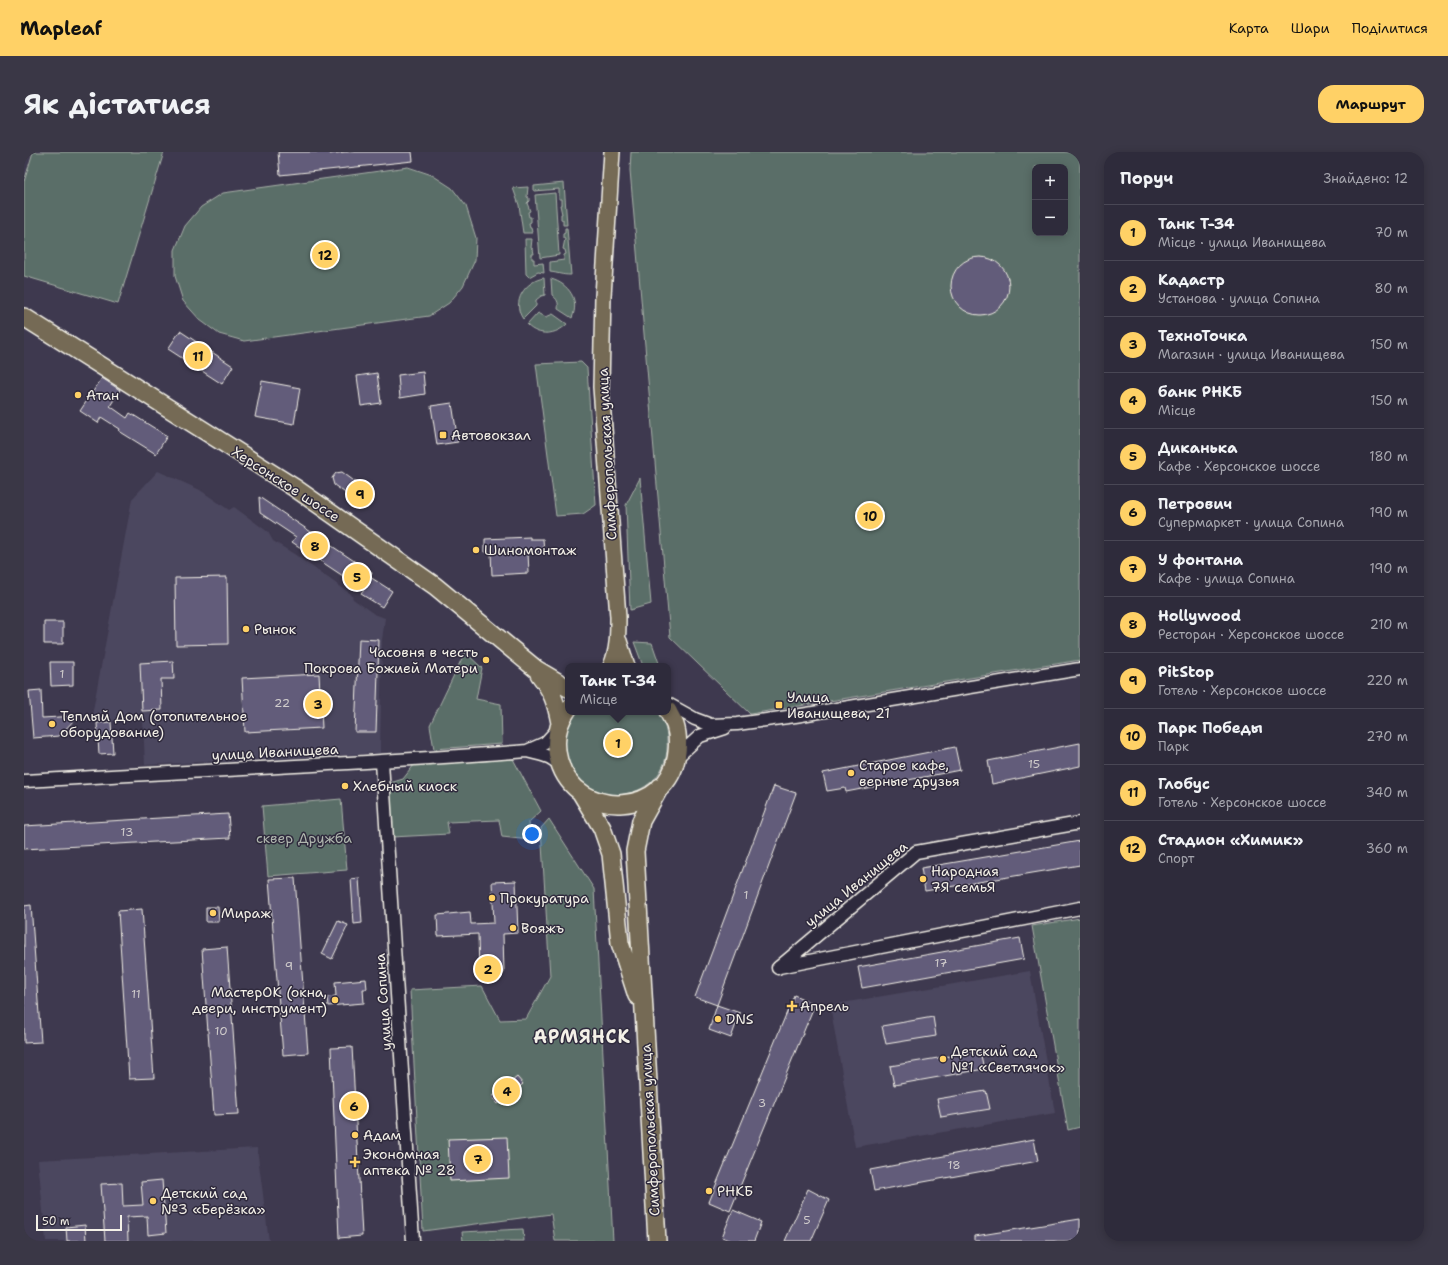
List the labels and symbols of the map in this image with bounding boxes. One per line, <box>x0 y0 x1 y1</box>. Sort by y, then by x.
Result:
pin: 12 <box>312 240 338 270</box>
pin: 11 <box>185 341 211 371</box>
street label: Симферопольская улица <box>593 367 620 540</box>
place label: Атан <box>86 386 119 404</box>
marker: Атан <box>73 390 83 400</box>
place label: Автовокзал <box>451 426 531 444</box>
marker: Автовокзал <box>438 430 448 440</box>
street label: Херсонское шоссе <box>229 442 343 526</box>
pin: 9 <box>347 479 373 509</box>
pin: 10 <box>857 501 883 531</box>
pin: 8 <box>302 531 328 561</box>
place label: Шиномонтаж <box>484 541 577 559</box>
marker: Шиномонтаж <box>471 545 481 555</box>
pin: 5 <box>344 562 370 592</box>
place label: Рынок <box>254 620 297 638</box>
marker: Рынок <box>241 624 251 634</box>
place label: Часовня в честь Покрова Божией Матери <box>304 643 478 677</box>
marker: Часовня в честь Покрова Божией Матери <box>481 655 491 665</box>
house number: 1 <box>59 666 65 682</box>
place label: Улица Иванищева, 21 <box>787 688 890 722</box>
pin: 3 <box>305 689 331 719</box>
house number: 22 <box>274 695 290 711</box>
marker: Улица Иванищева, 21 <box>774 700 784 710</box>
place label: Теплый Дом (отопительное оборудование) <box>60 707 247 741</box>
marker: Теплый Дом (отопительное оборудование) <box>47 719 57 729</box>
pin: 1 <box>605 728 631 758</box>
street label: улица Иванищева <box>211 740 339 764</box>
place label: Старое кафе, верные друзья <box>859 756 960 790</box>
house number: 15 <box>1028 756 1040 772</box>
marker: Старое кафе, верные друзья <box>846 768 856 778</box>
place label: Хлебный киоск <box>353 777 458 795</box>
marker: Хлебный киоск <box>340 781 350 791</box>
house number: 13 <box>121 824 133 840</box>
your location <box>522 824 542 844</box>
park label: сквер Дружба <box>256 829 352 847</box>
street label: улица Иванищева <box>801 837 911 931</box>
place label: Народная 7Я семьЯ <box>931 862 999 896</box>
marker: Народная 7Я семьЯ <box>918 874 928 884</box>
house number: 1 <box>743 887 749 903</box>
place label: Прокуратура <box>500 889 589 907</box>
marker: Прокуратура <box>487 893 497 903</box>
place label: Мираж <box>221 904 272 922</box>
marker: Мираж <box>208 908 218 918</box>
place label: Вояжъ <box>521 919 564 937</box>
marker: Вояжъ <box>508 923 518 933</box>
street label: улица Сопина <box>371 952 395 1051</box>
pin: 2 <box>475 954 501 984</box>
house number: 17 <box>935 955 947 971</box>
house number: 9 <box>285 958 293 974</box>
place label: МастерОК (окна, двери, инструмент) <box>192 983 327 1017</box>
house number: 11 <box>131 986 141 1002</box>
marker: МастерОК (окна, двери, инструмент) <box>330 995 340 1005</box>
place label: Апрель <box>800 997 849 1015</box>
marker: Апрель <box>787 1001 797 1011</box>
place label: DNS <box>726 1010 754 1028</box>
marker: DNS <box>713 1014 723 1024</box>
house number: 10 <box>214 1023 228 1039</box>
district label: АРМЯНСК <box>533 1025 631 1049</box>
place label: Детский сад №1 «Светлячок» <box>951 1042 1065 1076</box>
street label: Симферопольская улица <box>636 1043 663 1216</box>
marker: Детский сад №1 «Светлячок» <box>938 1054 948 1064</box>
pin: 4 <box>494 1076 520 1106</box>
pin: 6 <box>341 1091 367 1121</box>
house number: 3 <box>758 1095 766 1111</box>
place label: Адам <box>363 1126 402 1144</box>
marker: Адам <box>350 1130 360 1140</box>
pin: 7 <box>465 1144 491 1174</box>
place label: Экономная аптека № 28 <box>363 1145 456 1179</box>
marker: Экономная аптека № 28 <box>350 1157 360 1167</box>
house number: 18 <box>947 1157 961 1173</box>
place label: РНКБ <box>717 1182 753 1200</box>
place label: Детский сад №3 «Берёзка» <box>161 1184 265 1218</box>
marker: РНКБ <box>704 1186 714 1196</box>
marker: Детский сад №3 «Берёзка» <box>148 1196 158 1206</box>
house number: 5 <box>803 1212 811 1228</box>
scale bar <box>36 1213 122 1232</box>

